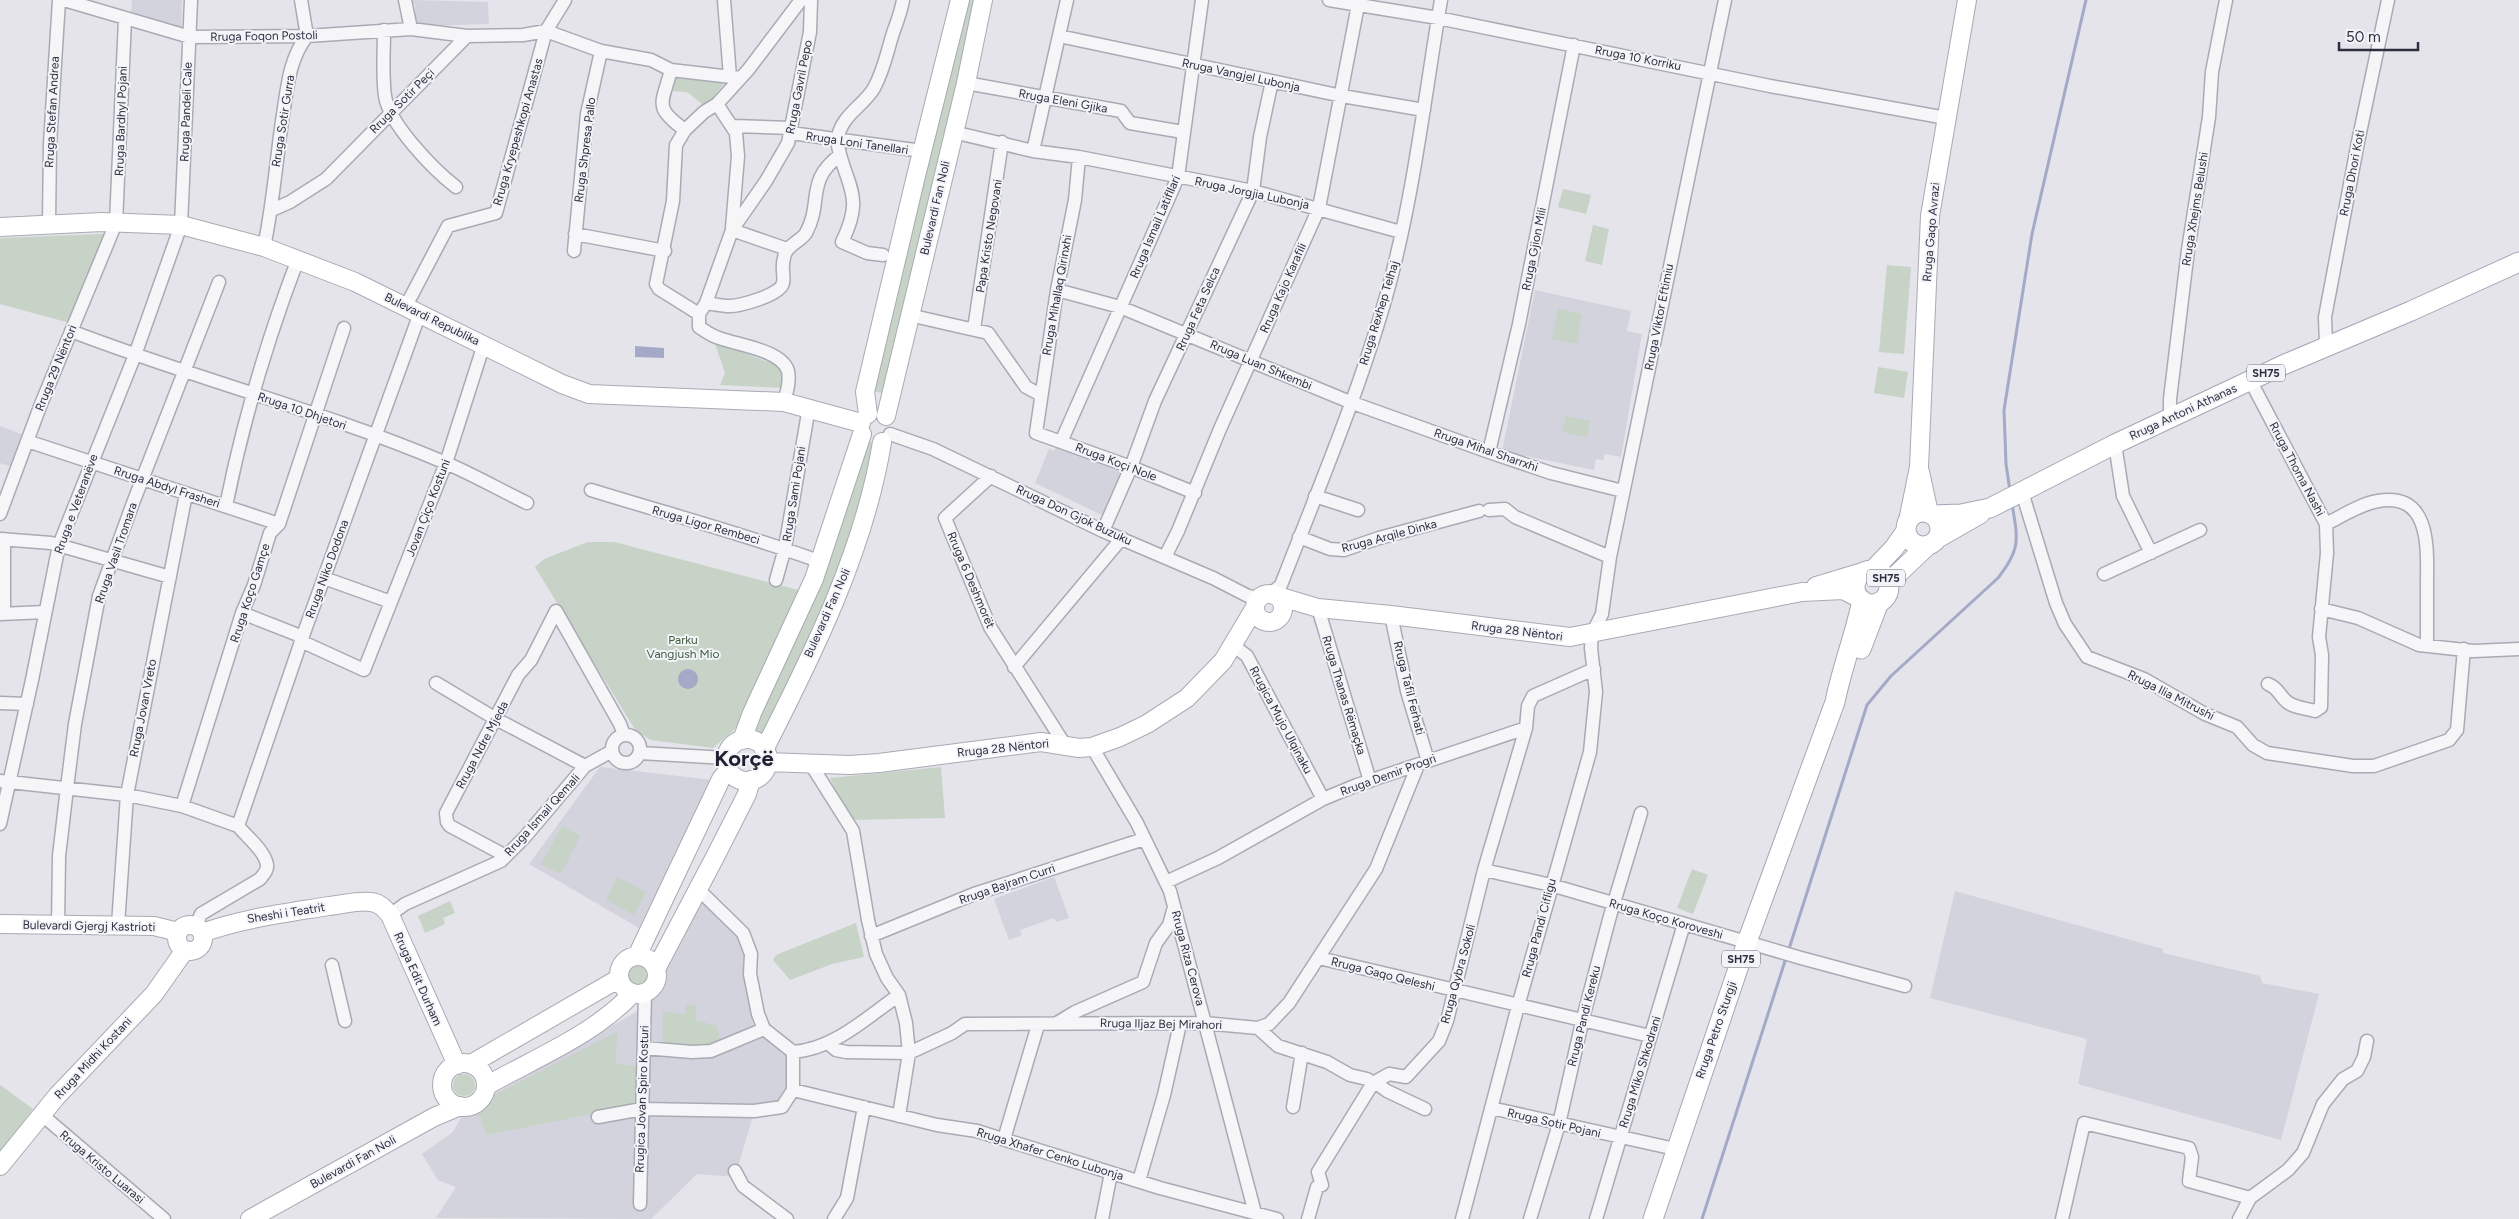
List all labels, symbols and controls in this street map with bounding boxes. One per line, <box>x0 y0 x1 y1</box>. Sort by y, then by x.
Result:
scale bar <box>2339 20 2418 52</box>
street label: Rruga Foqon Postoli <box>210 28 318 44</box>
text: 50 m <box>2346 28 2381 46</box>
street label: Rruga Gavril Pepo <box>783 39 815 135</box>
street label: Rruga 10 Korriku <box>1594 43 1682 73</box>
street label: Rruga Stefan Andrea <box>42 56 62 168</box>
street label: Rruga Kryepeshkopi Anastas <box>490 56 546 207</box>
street label: Rruga Vangjel Lubonja <box>1181 56 1301 94</box>
street label: Rruga Pandeli Cale <box>177 61 195 162</box>
street label: Rruga Bardhyl Pojani <box>112 66 130 176</box>
street label: Rruga Sotir Peçi <box>367 66 437 136</box>
street label: Rruga Sotir Gurra <box>269 74 297 168</box>
street label: Rruga Eleni Gjika <box>1017 86 1109 116</box>
street label: Rruga Shpresa Pallo <box>572 96 598 203</box>
street label: Rruga Loni Tanellari <box>805 129 909 157</box>
street label: Rruga Dhori Koti <box>2337 129 2367 217</box>
street label: Rruga Xhejms Belushi <box>2179 151 2211 267</box>
street label: Bulevardi Fan Noli <box>917 160 953 256</box>
street label: Rruga Ismail Latifllari <box>1127 173 1183 281</box>
street label: Rruga Jorgjia Lubonja <box>1193 174 1311 212</box>
street label: Papa Kristo Negovani <box>973 178 1005 294</box>
street label: Rruga Gaqo Avrazi <box>1920 182 1942 282</box>
street label: Rruga Gjion Mili <box>1519 206 1549 292</box>
street label: Rruga Mihallaq Qirinxhi <box>1039 234 1075 356</box>
street label: Rruga Kajo Karafili <box>1257 241 1309 335</box>
street label: Rruga Rexhep Telhaj <box>1356 259 1402 367</box>
street label: Rruga Viktor Eftimiu <box>1642 262 1676 372</box>
street label: Rruga Feta Selca <box>1173 265 1223 353</box>
street label: Bulevardi Republika <box>382 290 482 348</box>
street label: Rruga 29 Nëntori <box>32 323 80 413</box>
street label: Rruga Luan Shkembi <box>1208 337 1314 393</box>
road number: SH75 <box>2247 364 2285 382</box>
street label: Rruga Antoni Athanas <box>2127 381 2239 443</box>
street label: Rruga 10 Dhjetori <box>256 389 348 433</box>
street label: Rruga Thoma Nashi <box>2266 420 2328 518</box>
street label: Rruga Mihal Sharrxhi <box>1432 426 1540 474</box>
street label: Rruga Koçi Nole <box>1073 440 1159 484</box>
street label: Rruga Sami Pojani <box>780 445 808 543</box>
street label: Rruga e Veteranëve <box>51 452 101 556</box>
street label: Jovan Çiço Kostuni <box>403 457 453 559</box>
street label: Rruga Abdyl Frasheri <box>112 463 222 511</box>
street label: Rruga Don Gjok Buzuku <box>1014 482 1134 548</box>
street label: Rruga Vasil Tromara <box>92 501 140 605</box>
street label: Rruga Ligor Rembeci <box>650 503 762 547</box>
street label: Rruga Arqile Dinka <box>1340 517 1438 555</box>
street label: Rruga Niko Dodona <box>303 518 351 620</box>
street label: Rruga 6 Deshmorët <box>944 530 998 631</box>
street label: Rruga Koço Gamçe <box>227 541 273 644</box>
street label: Bulevardi Fan Noli <box>801 566 853 660</box>
road number: SH75 <box>1867 570 1905 586</box>
street label: Rruga 28 Nëntori <box>1470 618 1564 644</box>
park label: Parku Vangjush Mio <box>647 633 719 661</box>
street label: Rruga Thanas Rëmaçka <box>1319 634 1369 756</box>
street label: Rruga Tafil Ferhati <box>1391 640 1427 736</box>
street label: Rruga Jovan Vreto <box>127 658 159 758</box>
street label: Rrugica Mujo Ulqinaku <box>1247 664 1315 776</box>
street label: Rruga Ilia Mitrushi <box>2125 667 2217 723</box>
street label: Rruga Ndre Mjeda <box>453 699 511 791</box>
street label: Rruga 28 Nëntori <box>956 736 1050 760</box>
district label: Korçë <box>714 745 774 772</box>
street label: Rruga Demir Progri <box>1338 751 1438 799</box>
street label: Rruga Ismail Qemali <box>501 771 583 859</box>
street label: Rruga Bajram Curri <box>957 861 1057 907</box>
street label: Rruga Pandi Cifligu <box>1519 877 1559 979</box>
street label: Rruga Koço Koroveshi <box>1607 896 1725 942</box>
street label: Sheshi i Teatrit <box>246 900 326 926</box>
street label: Rruga Riza Cerova <box>1169 909 1207 1007</box>
street label: Bulevardi Gjergj Kastrioti <box>22 918 156 934</box>
street label: Rruga Qybra Sokoli <box>1438 923 1478 1025</box>
street label: Rruga Edit Durham <box>391 930 445 1028</box>
road number: SH75 <box>1722 951 1760 968</box>
street label: Rruga Gaqo Qeleshi <box>1330 954 1436 994</box>
street label: Rruga Pandi Kereku <box>1565 964 1603 1068</box>
street label: Rruga Petro Sturgji <box>1693 979 1739 1081</box>
street label: Rruga Midhi Kostani <box>52 1014 134 1102</box>
street label: Rruga Miko Shkodrani <box>1616 1014 1664 1130</box>
street label: Rruga Iljaz Bej Mirahori <box>1100 1016 1222 1032</box>
street label: Rrugica Jovan Spiro Kosturi <box>632 1025 652 1173</box>
street label: Rruga Sotir Pojani <box>1506 1105 1602 1141</box>
street label: Rruga Xhafer Cenko Lubonja <box>975 1125 1125 1183</box>
street label: Rruga Kristo Luarasi <box>57 1128 147 1206</box>
street label: Bulevardi Fan Noli <box>308 1133 398 1191</box>

